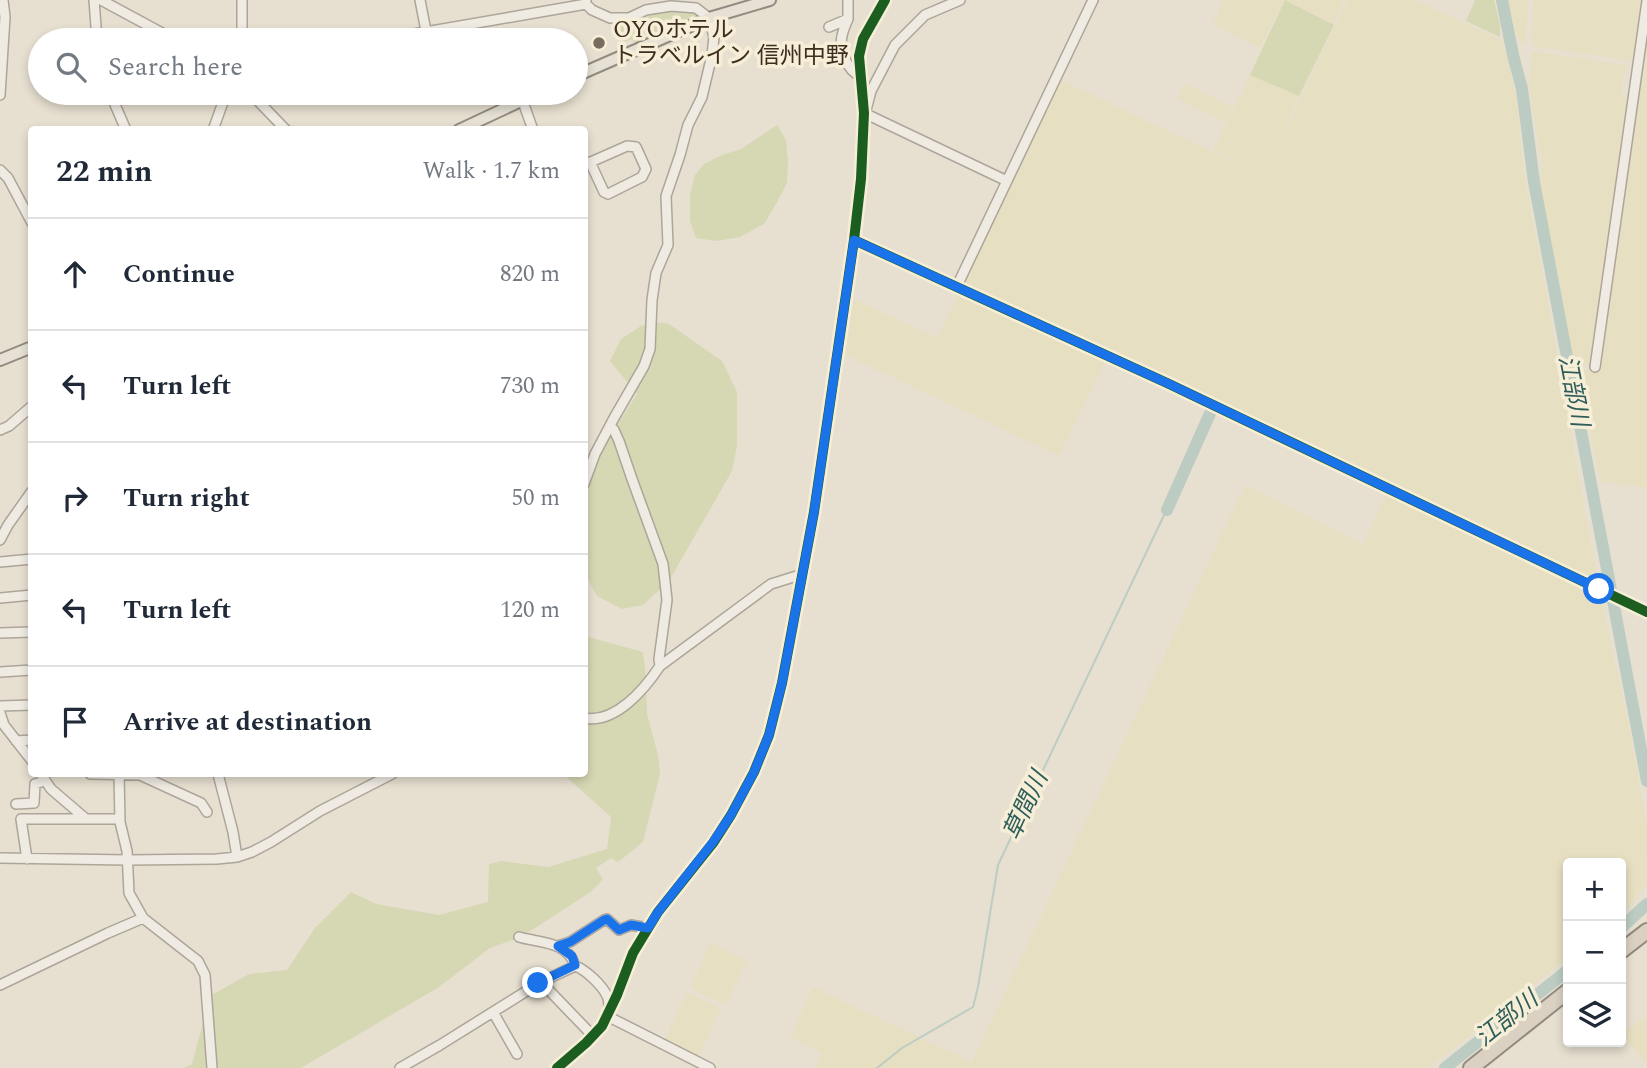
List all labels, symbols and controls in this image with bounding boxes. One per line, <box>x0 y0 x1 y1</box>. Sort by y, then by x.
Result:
place label: OYOホテル トラベルイン 信州中野 <box>613 13 849 74</box>
search box <box>28 28 588 105</box>
marker: OYOホテル トラベルイン 信州中野 <box>591 35 607 51</box>
text: Search here <box>108 47 243 87</box>
icon: search <box>52 48 90 86</box>
text: 22 min <box>56 149 153 195</box>
text: Walk · 1.7 km <box>423 154 560 189</box>
text: Continue <box>123 254 235 294</box>
icon: ahead <box>56 255 94 293</box>
text: 820 m <box>500 257 560 292</box>
water label: 江部川 <box>1548 352 1598 433</box>
text: Turn left <box>123 366 231 406</box>
icon: left <box>56 367 94 405</box>
text: 730 m <box>500 369 560 404</box>
text: Turn right <box>123 478 250 518</box>
icon: right <box>56 479 94 517</box>
text: 50 m <box>511 481 560 516</box>
route start <box>1583 573 1614 604</box>
text: Turn left <box>123 590 231 630</box>
icon: left <box>56 591 94 629</box>
text: 120 m <box>500 593 560 628</box>
text: Arrive at destination <box>123 702 372 742</box>
icon: arrive <box>56 703 94 741</box>
water label: 草間川 <box>994 763 1059 846</box>
map controls <box>1563 858 1626 1047</box>
button: + <box>1563 858 1626 921</box>
button: − <box>1563 921 1626 984</box>
route end <box>522 967 553 998</box>
water label: 江部川 <box>1468 980 1549 1056</box>
button: layers <box>1563 984 1626 1047</box>

